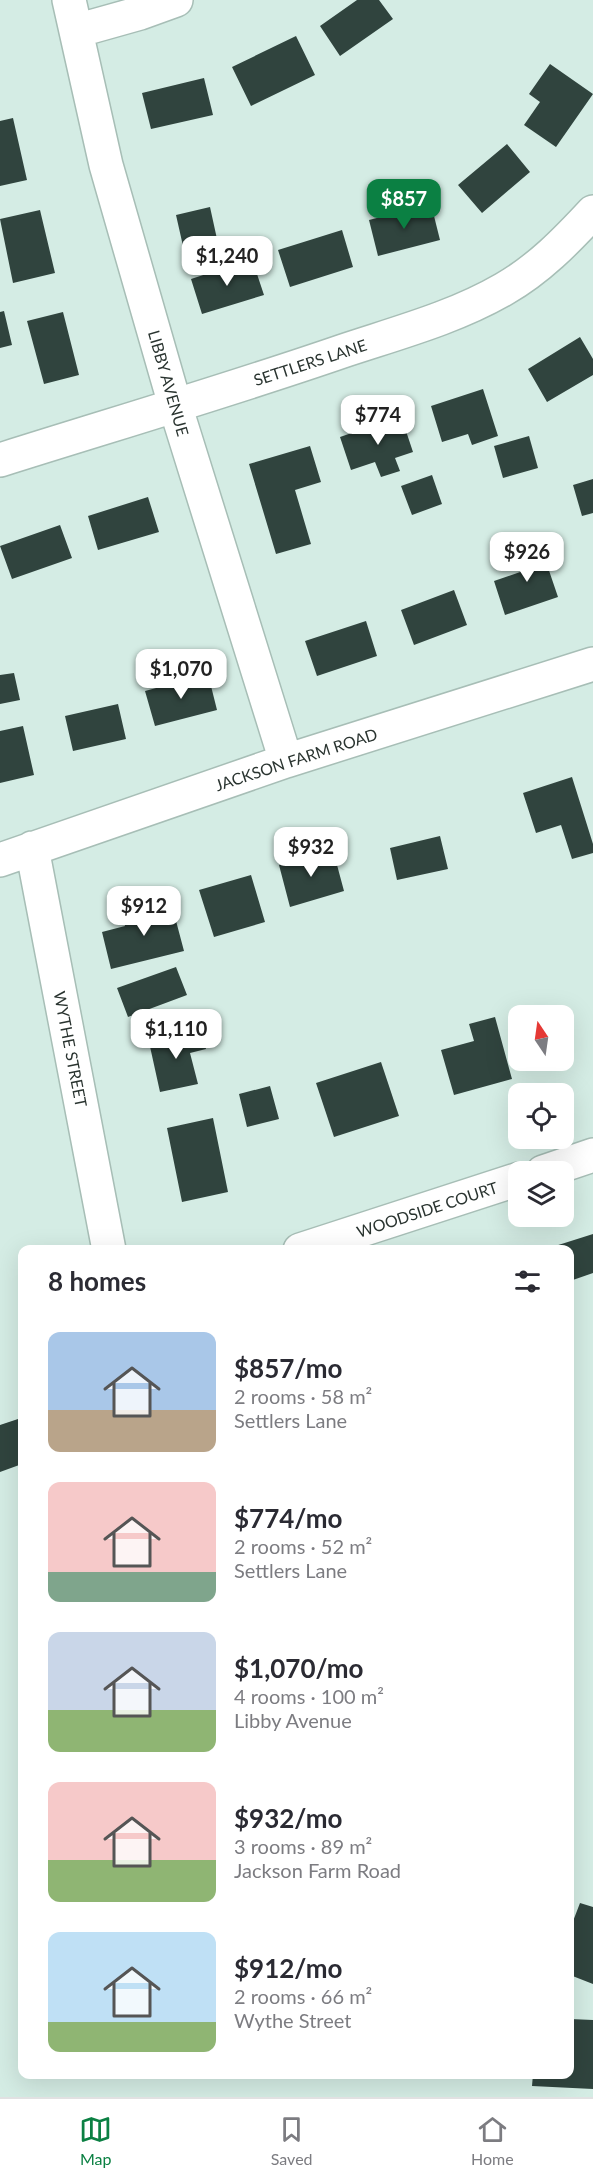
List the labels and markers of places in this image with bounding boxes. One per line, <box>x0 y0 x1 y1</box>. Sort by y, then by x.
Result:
pin: $857 <box>368 179 440 230</box>
pin: $1,240 <box>178 236 276 287</box>
pin: $774 <box>342 395 414 446</box>
pin: $926 <box>491 532 563 583</box>
pin: $1,070 <box>132 649 230 700</box>
pin: $932 <box>275 827 347 878</box>
pin: $912 <box>108 886 180 937</box>
pin: $1,110 <box>127 1009 225 1060</box>

